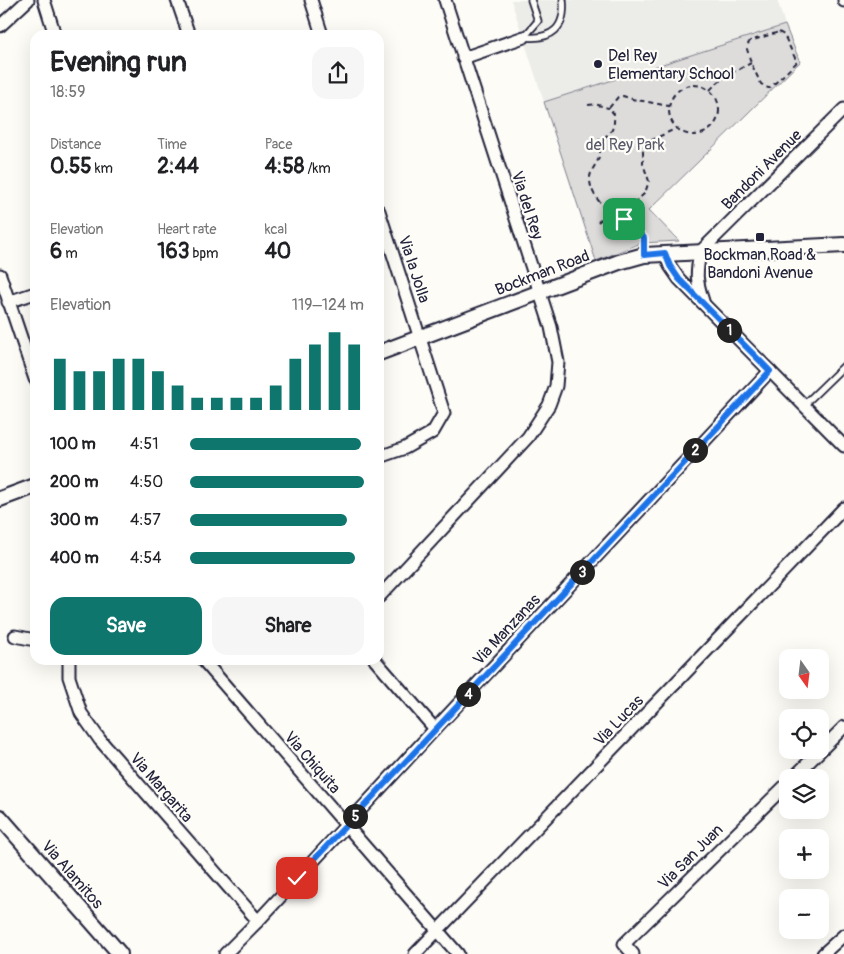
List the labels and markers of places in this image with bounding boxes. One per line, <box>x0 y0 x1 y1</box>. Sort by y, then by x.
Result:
place label: Del Rey Elementary School <box>608 46 734 84</box>
marker: Del Rey Elementary School <box>592 58 604 70</box>
pin <box>603 198 645 240</box>
marker: Bockman Road & Bandoni Avenue <box>754 231 766 243</box>
place label: Bockman Road & Bandoni Avenue <box>704 245 816 283</box>
pin: 1 <box>716 318 742 342</box>
pin: 2 <box>682 438 708 462</box>
pin: 3 <box>570 560 594 584</box>
pin: 4 <box>456 682 480 706</box>
pin: 5 <box>342 804 368 828</box>
pin <box>276 857 318 899</box>

